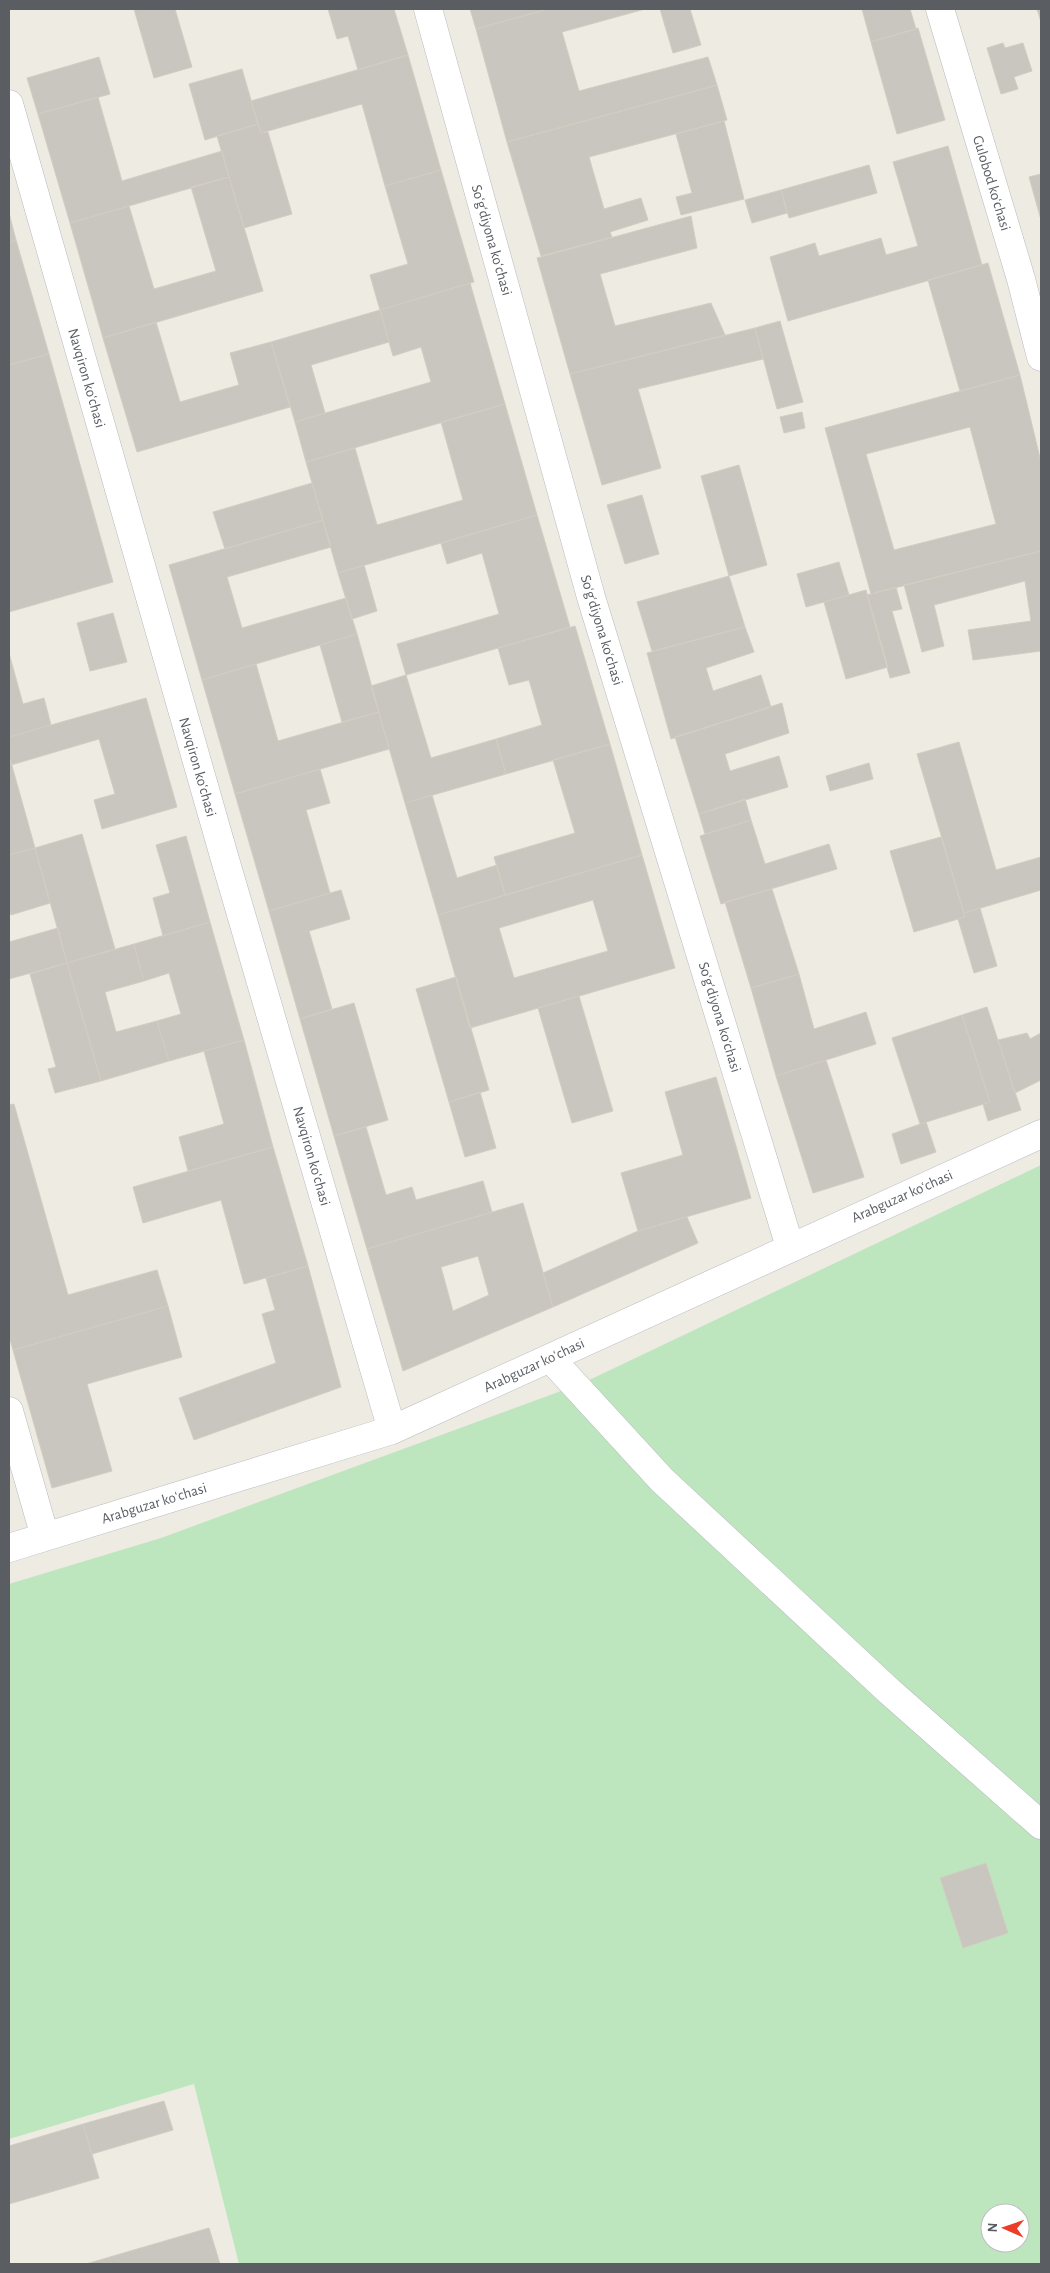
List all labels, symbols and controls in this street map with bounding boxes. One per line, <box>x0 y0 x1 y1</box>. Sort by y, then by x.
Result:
street label: Gulobod koʻchasi <box>970 134 1013 233</box>
street label: Soʻgʻdiyona koʻchasi <box>469 183 515 297</box>
street label: Navqiron koʻchasi <box>65 327 108 429</box>
street label: Soʻgʻdiyona koʻchasi <box>578 573 625 687</box>
street label: Navqiron koʻchasi <box>176 716 219 818</box>
street label: Soʻgʻdiyona koʻchasi <box>696 960 743 1074</box>
street label: Navqiron koʻchasi <box>290 1105 333 1207</box>
street label: Arabguzar koʻchasi <box>849 1167 955 1226</box>
street label: Arabguzar koʻchasi <box>482 1336 587 1395</box>
street label: Arabguzar koʻchasi <box>100 1480 209 1527</box>
north arrow <box>980 2203 1030 2253</box>
text: N <box>986 2222 1000 2233</box>

